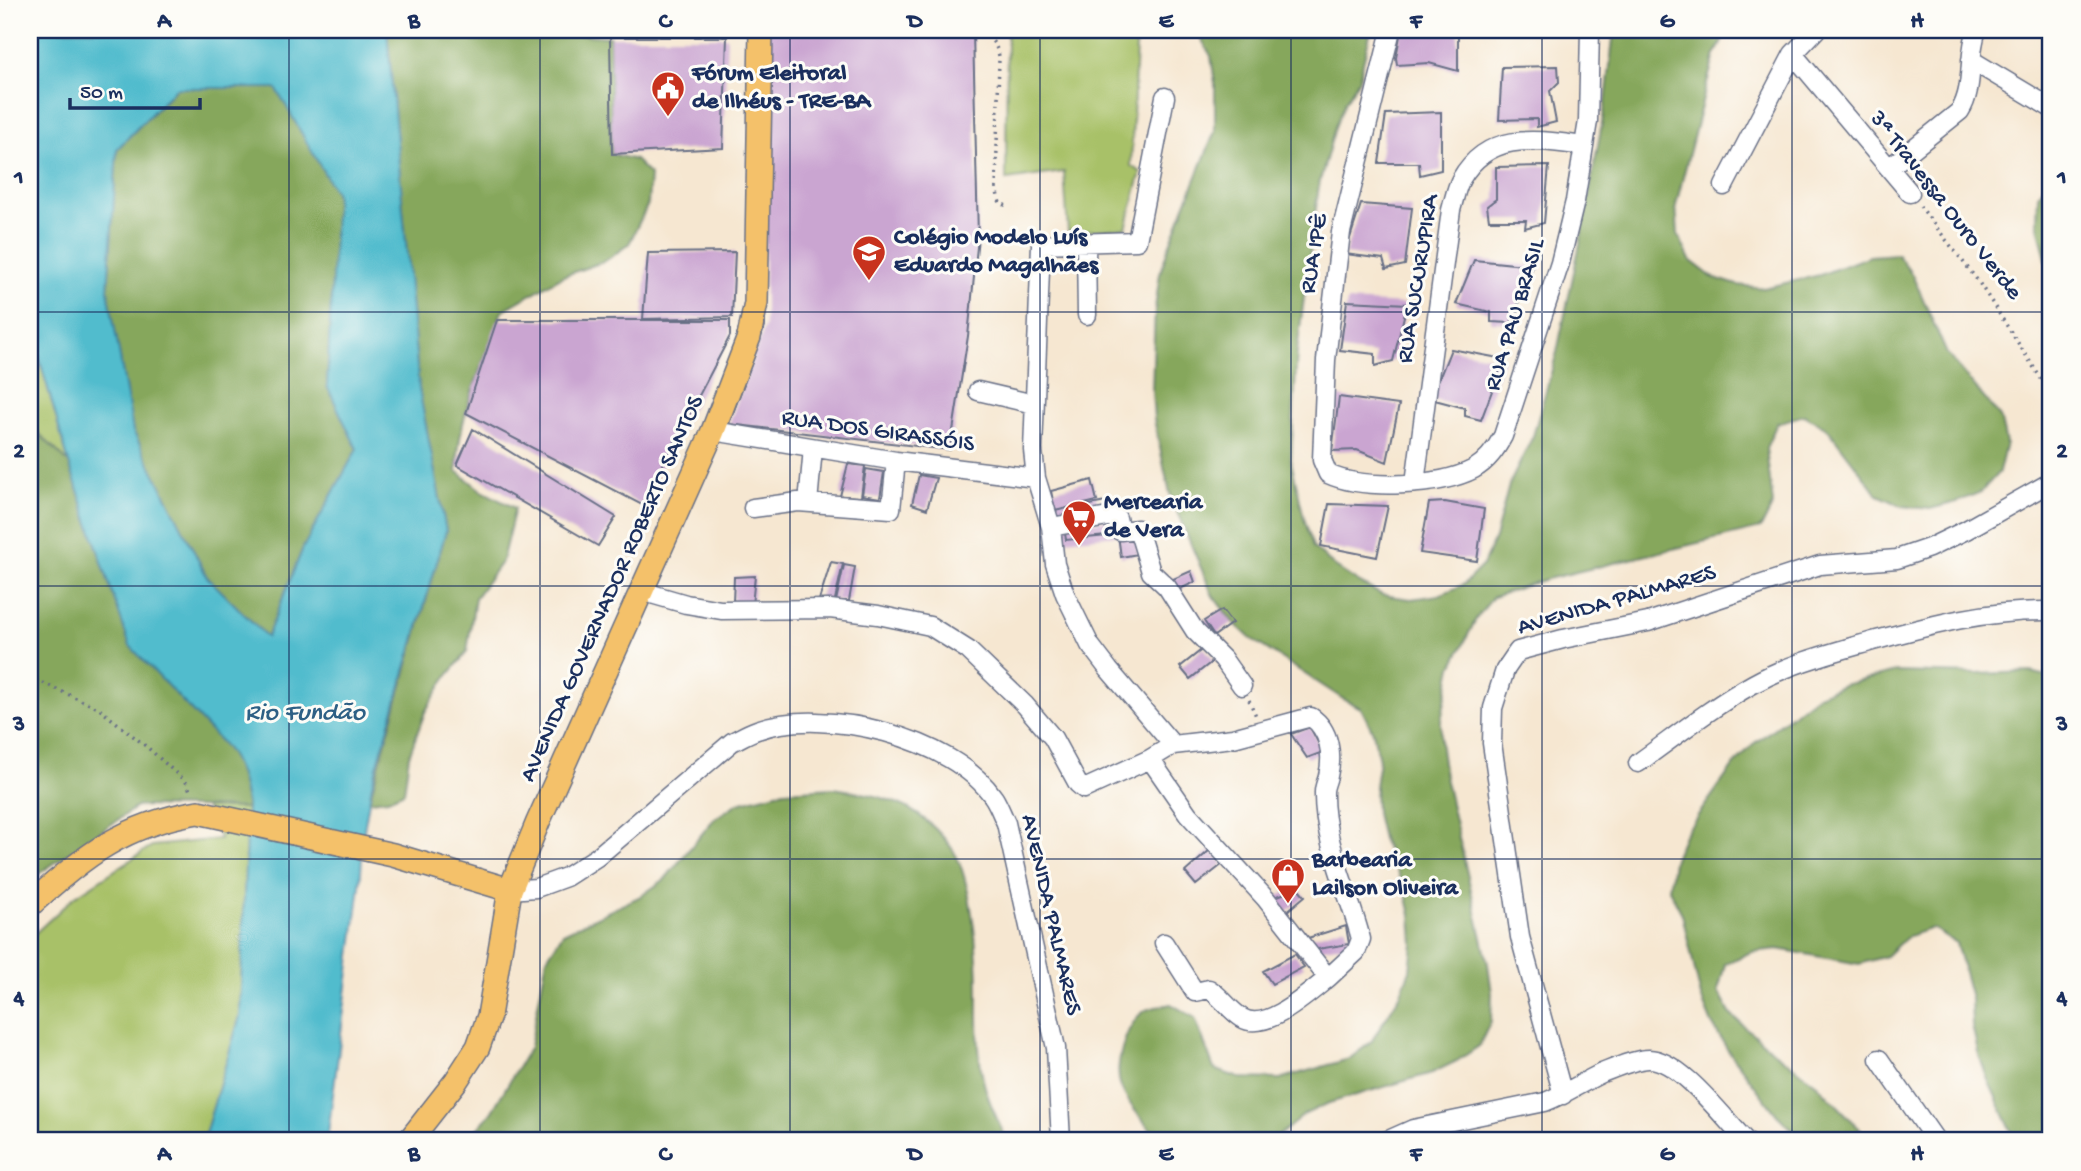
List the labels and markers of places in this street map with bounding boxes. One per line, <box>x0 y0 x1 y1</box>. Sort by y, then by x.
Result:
place label: Fórum Eleitoral de Ilhéus - TRE-BA <box>691 60 872 117</box>
public building icon: Fórum Eleitoral de Ilhéus - TRE-BA <box>649 69 687 118</box>
place label: Colégio Modelo Luís Eduardo Magalhães <box>894 224 1099 281</box>
school or university icon: Colégio Modelo Luís Eduardo Magalhães <box>850 233 888 282</box>
place label: Mercearia de Vera <box>1104 489 1204 546</box>
supermarket icon: Mercearia de Vera <box>1060 498 1098 547</box>
place label: Barbearia Lailson Oliveira <box>1311 847 1460 904</box>
shop icon: Barbearia Lailson Oliveira <box>1269 856 1307 905</box>

